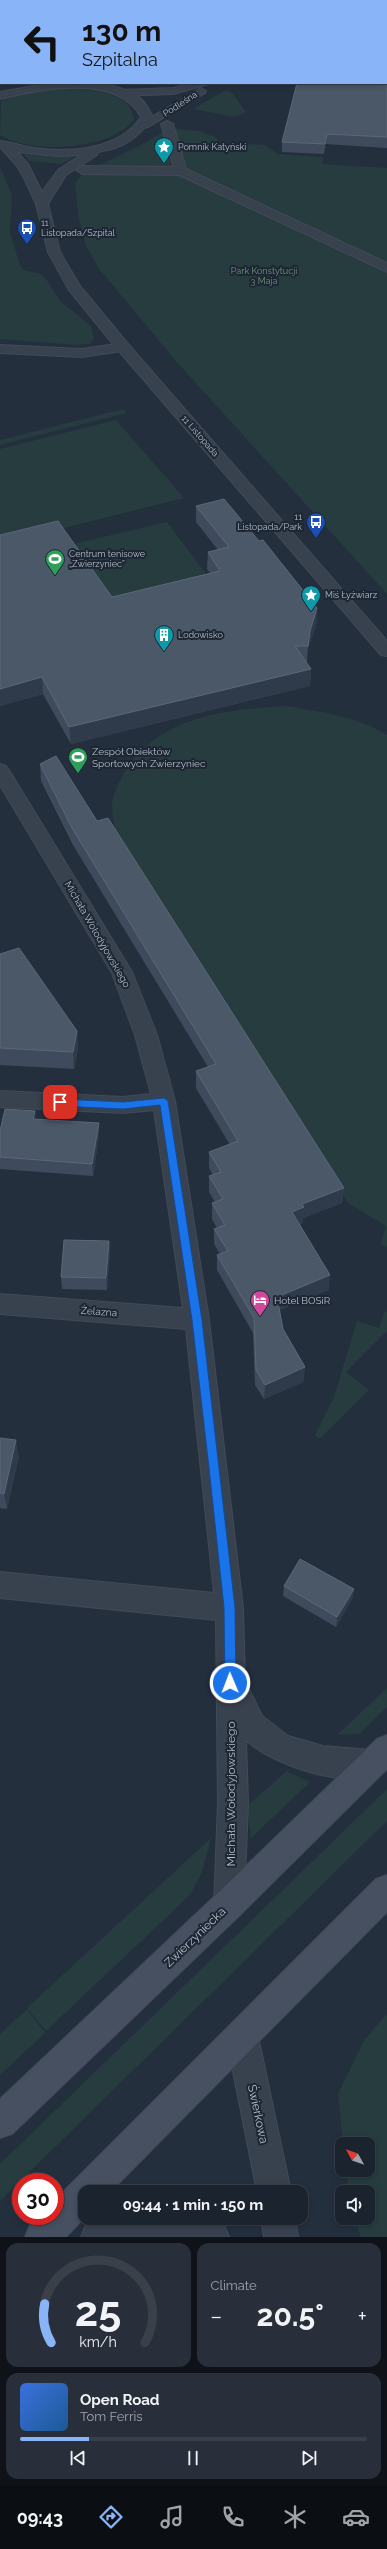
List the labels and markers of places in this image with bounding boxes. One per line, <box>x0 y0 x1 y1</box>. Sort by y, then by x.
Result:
place icon: Pomnik Katyński <box>153 136 175 164</box>
place label: Pomnik Katyński <box>178 142 246 152</box>
bus stop icon: 11 Listopada/Szpital <box>16 217 38 245</box>
place label: 11 Listopada/Szpital <box>41 218 116 238</box>
bus stop icon: 11 Listopada/Park <box>305 511 327 539</box>
place label: 11 Listopada/Park <box>237 512 302 532</box>
sports icon: Centrum tenisowe „Zwierzyniec” <box>44 548 66 576</box>
place label: Centrum tenisowe „Zwierzyniec” <box>69 549 146 569</box>
place icon: Miś Łyżwiarz <box>300 584 322 612</box>
place label: Miś Łyżwiarz <box>325 590 378 600</box>
building icon: Lodowisko <box>153 624 175 652</box>
place label: Lodowisko <box>178 630 223 640</box>
sports icon: Zespół Obiektów Sportowych Zwierzyniec <box>67 746 89 774</box>
place label: Zespół Obiektów Sportowych Zwierzyniec <box>92 746 206 769</box>
pin <box>43 1085 77 1119</box>
hotel icon: Hotel BOSiR <box>249 1289 271 1317</box>
place label: Hotel BOSiR <box>274 1295 331 1306</box>

